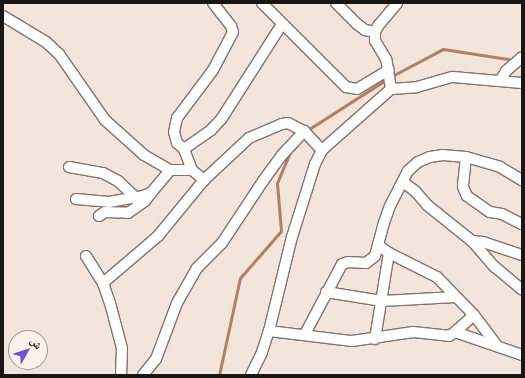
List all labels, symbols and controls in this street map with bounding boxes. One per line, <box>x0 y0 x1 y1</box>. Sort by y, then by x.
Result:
north arrow <box>8 330 48 370</box>
text: ش <box>28 335 45 351</box>

